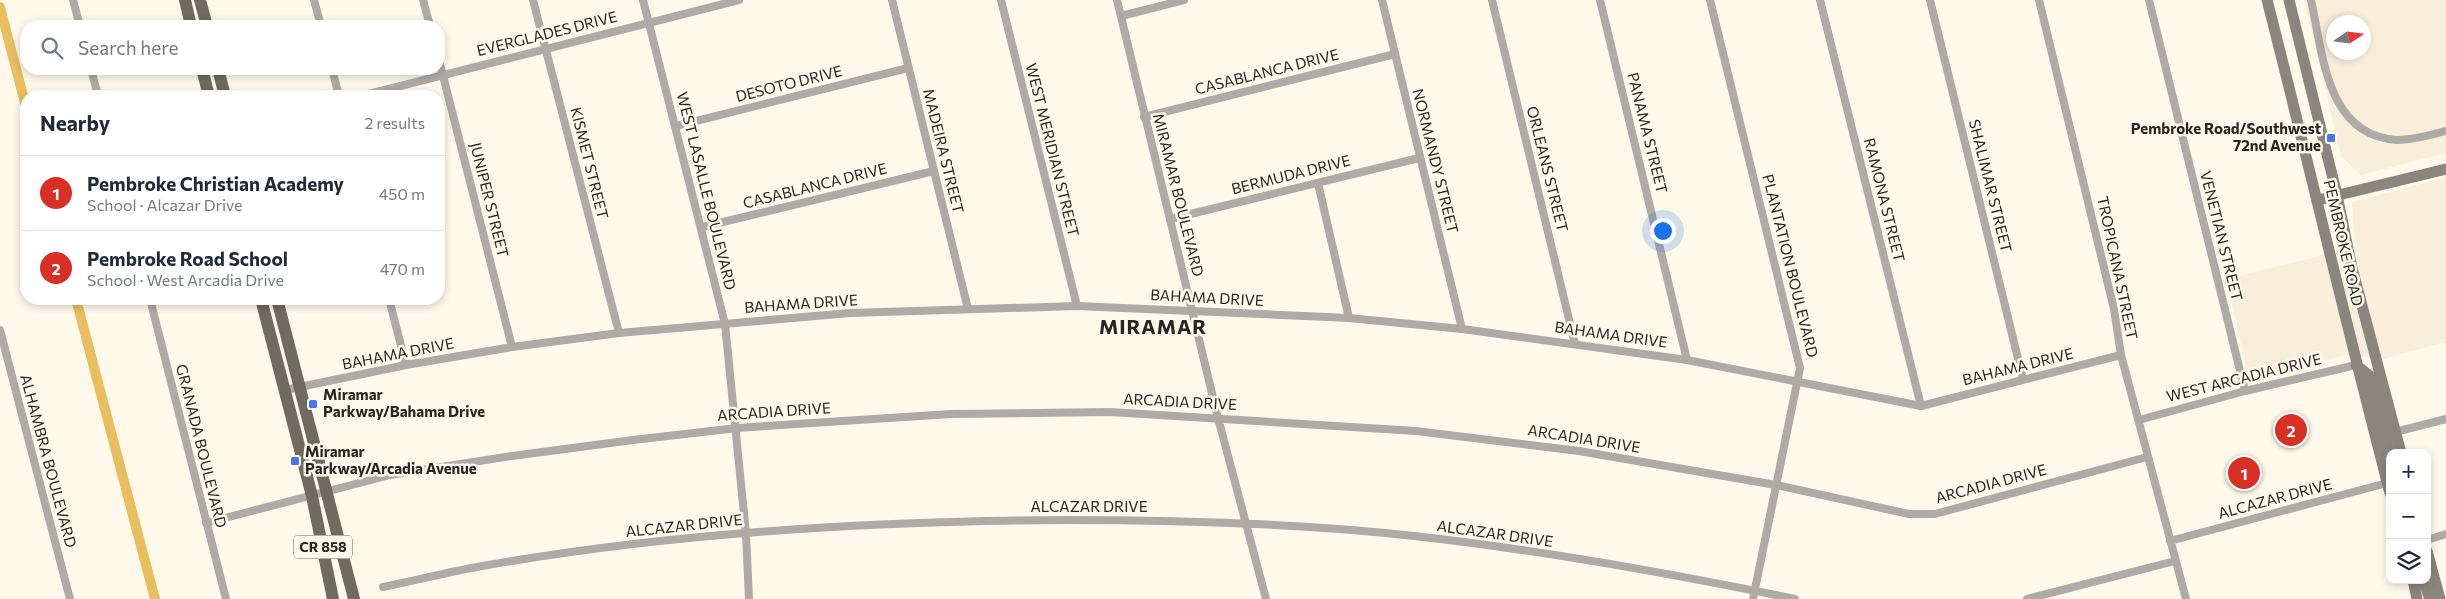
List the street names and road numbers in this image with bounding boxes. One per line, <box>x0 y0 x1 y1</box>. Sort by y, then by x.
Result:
street label: EVERGLADES DRIVE <box>475 7 619 59</box>
street label: CASABLANCA DRIVE <box>1193 44 1341 98</box>
street label: DESOTO DRIVE <box>734 61 844 105</box>
street label: WEST MERIDIAN STREET <box>1023 61 1083 239</box>
street label: PANAMA STREET <box>1624 70 1672 195</box>
street label: MADEIRA STREET <box>920 87 968 215</box>
street label: NORMANDY STREET <box>1409 87 1463 235</box>
street label: WEST LASALLE BOULEVARD <box>674 90 740 292</box>
street label: ORLEANS STREET <box>1524 104 1572 234</box>
street label: KISMET STREET <box>567 105 613 221</box>
street label: MIRAMAR BOULEVARD <box>1150 111 1208 278</box>
street label: SHALIMAR STREET <box>1966 117 2016 255</box>
street label: RAMONA STREET <box>1861 136 1909 264</box>
street label: JUNIPER STREET <box>467 140 513 259</box>
street label: BERMUDA DRIVE <box>1229 151 1352 198</box>
street label: CASABLANCA DRIVE <box>741 158 889 212</box>
street label: VENETIAN STREET <box>2197 169 2247 303</box>
street label: PLANTATION BOULEVARD <box>1759 172 1822 359</box>
street label: PEMBROKE ROAD <box>2321 178 2367 308</box>
street label: TROPICANA STREET <box>2094 194 2142 342</box>
street label: BAHAMA DRIVE <box>1150 285 1264 309</box>
street label: BAHAMA DRIVE <box>744 290 858 316</box>
street label: BAHAMA DRIVE <box>1554 317 1669 351</box>
street label: BAHAMA DRIVE <box>340 333 455 373</box>
street label: BAHAMA DRIVE <box>1960 344 2075 389</box>
street label: WEST ARCADIA DRIVE <box>2164 349 2323 405</box>
street label: GRANADA BOULEVARD <box>173 362 231 529</box>
street label: ALHAMBRA BOULEVARD <box>17 372 81 549</box>
street label: ARCADIA DRIVE <box>1123 389 1237 413</box>
street label: ARCADIA DRIVE <box>717 398 831 424</box>
street label: ARCADIA DRIVE <box>1527 420 1642 456</box>
street label: ARCADIA DRIVE <box>1933 460 2048 506</box>
street label: ALCAZAR DRIVE <box>2216 474 2334 522</box>
street label: ALCAZAR DRIVE <box>1030 497 1148 515</box>
street label: ALCAZAR DRIVE <box>625 510 743 540</box>
street label: ALCAZAR DRIVE <box>1436 516 1554 550</box>
road number: CR 858 <box>294 536 352 558</box>

